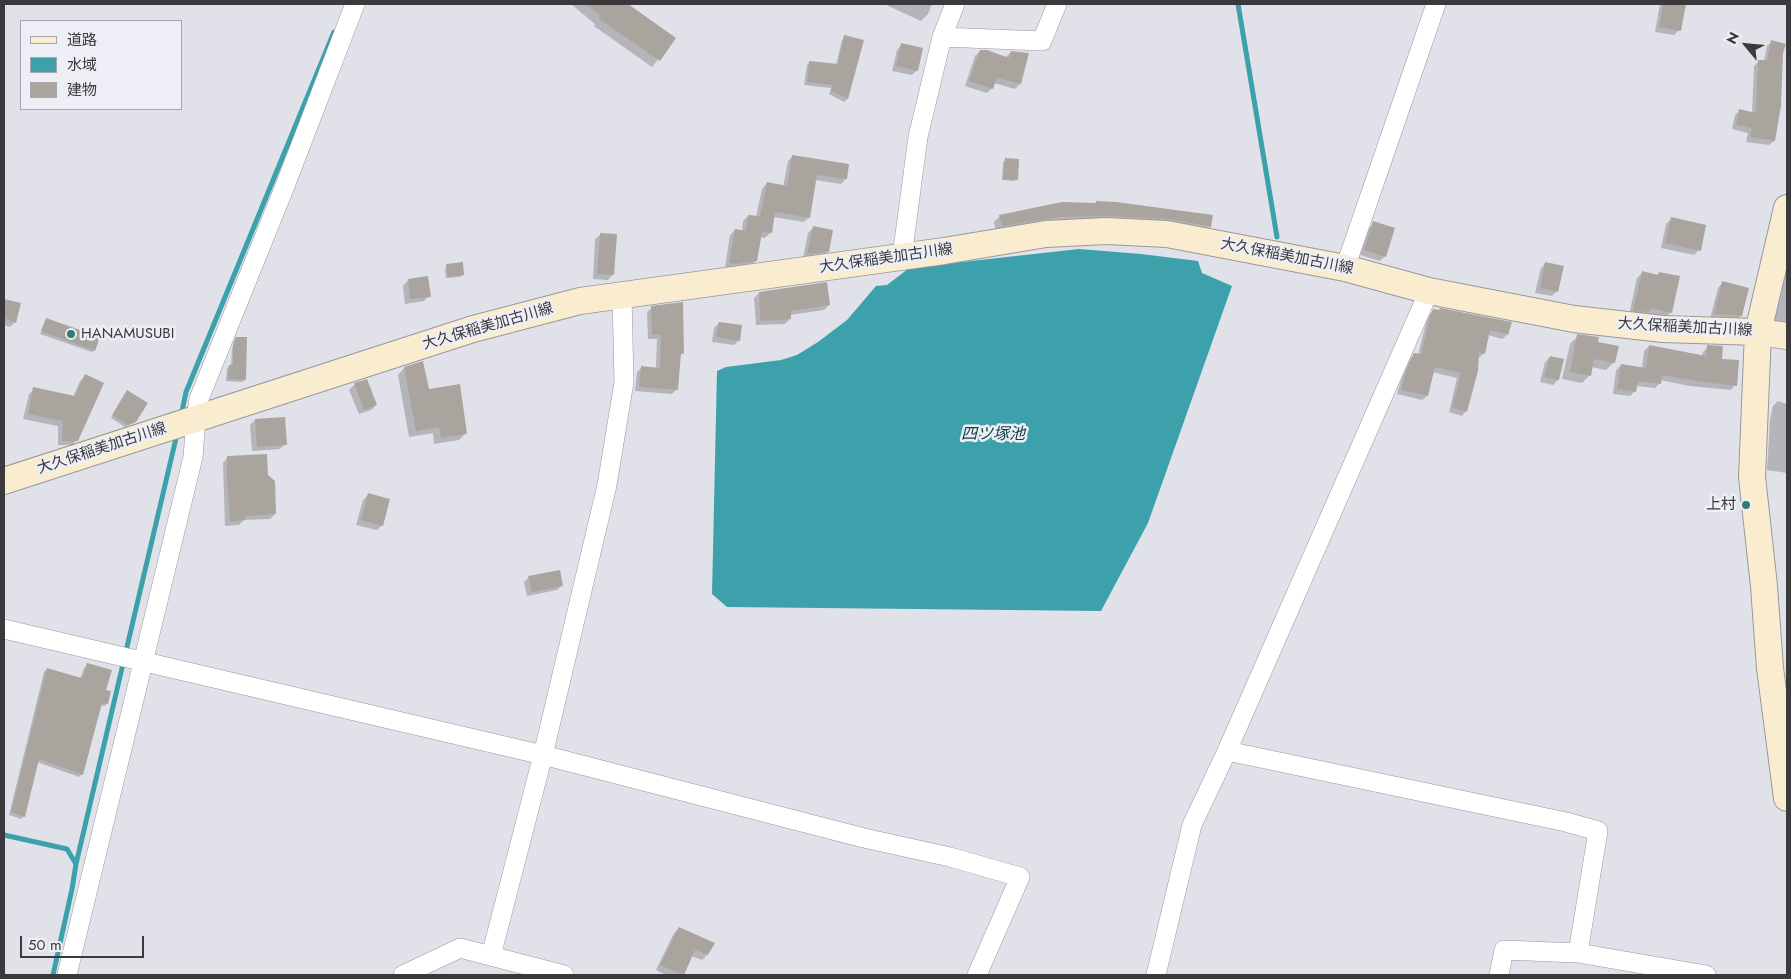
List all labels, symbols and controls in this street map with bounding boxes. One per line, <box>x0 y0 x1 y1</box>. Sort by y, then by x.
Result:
legend <box>20 20 182 110</box>
north arrow <box>1721 20 1771 70</box>
text: N <box>1721 28 1744 48</box>
text: 道路 <box>67 29 97 51</box>
text: 水域 <box>67 54 97 76</box>
text: 建物 <box>67 79 97 101</box>
street label: 大久保稲美加古川線 <box>1219 235 1355 279</box>
street label: 大久保稲美加古川線 <box>818 241 954 277</box>
street label: 大久保稲美加古川線 <box>421 300 555 354</box>
street label: 大久保稲美加古川線 <box>1617 315 1753 341</box>
place label: HANAMUSUBI <box>81 325 174 343</box>
marker: HANAMUSUBI <box>65 328 77 340</box>
street label: 大久保稲美加古川線 <box>35 420 169 478</box>
water label: 四ツ塚池 <box>961 425 1025 445</box>
place label: 上村 <box>1706 496 1736 514</box>
marker: 上村 <box>1740 499 1752 511</box>
scale bar <box>22 926 146 958</box>
text: 50 m <box>28 934 62 956</box>

